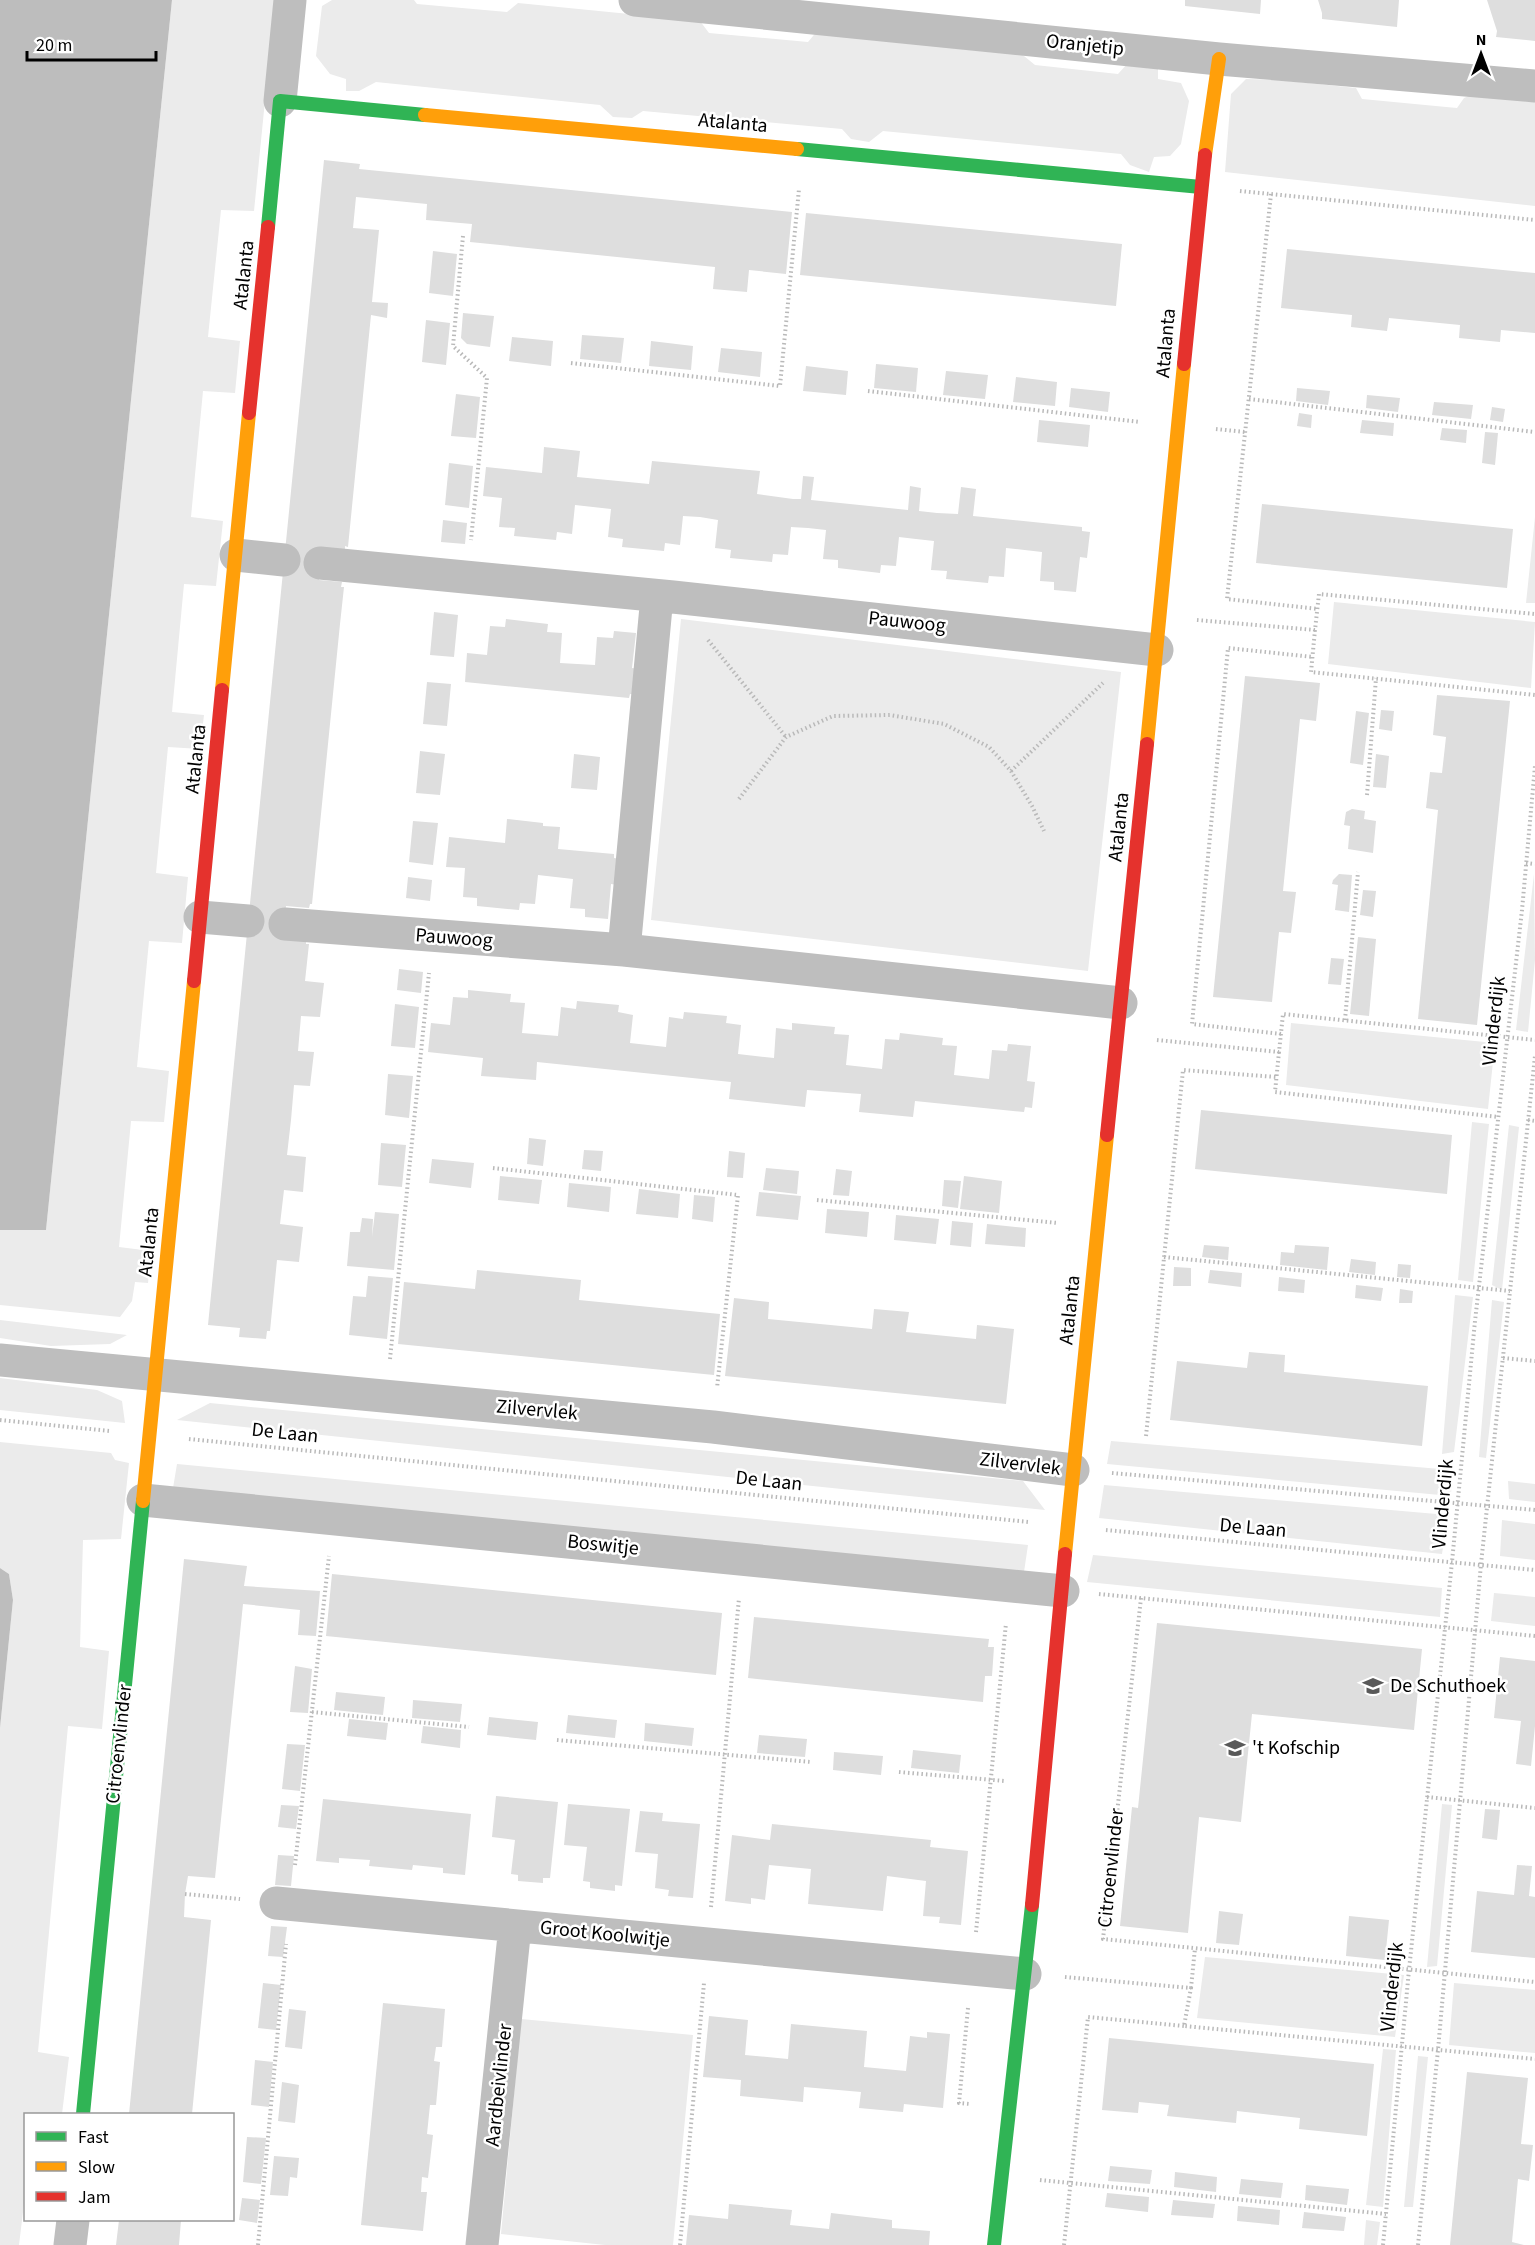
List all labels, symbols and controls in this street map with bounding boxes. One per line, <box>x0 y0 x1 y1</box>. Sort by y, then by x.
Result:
scale bar <box>27 24 156 62</box>
north arrow <box>1451 24 1511 84</box>
street label: Oranjetip <box>1045 27 1125 63</box>
text: N <box>1476 29 1486 51</box>
text: 20 m <box>36 33 72 58</box>
street label: Atalanta <box>697 106 769 140</box>
street label: Atalanta <box>226 239 262 311</box>
street label: Atalanta <box>1149 307 1183 379</box>
street label: Pauwoog <box>867 604 947 640</box>
street label: Atalanta <box>178 723 214 795</box>
street label: Atalanta <box>1101 791 1137 863</box>
street label: Pauwoog <box>414 921 494 955</box>
street label: Vlinderdijk <box>1475 975 1513 1067</box>
street label: Atalanta <box>131 1206 167 1278</box>
street label: Atalanta <box>1052 1274 1088 1346</box>
street label: Zilvervlek <box>495 1392 579 1428</box>
street label: De Laan <box>250 1416 320 1450</box>
street label: Zilvervlek <box>978 1445 1062 1483</box>
street label: Vlinderdijk <box>1425 1458 1461 1550</box>
street label: De Laan <box>734 1464 804 1498</box>
street label: De Laan <box>1218 1511 1288 1545</box>
street label: Boswitje <box>566 1527 640 1563</box>
place label: De Schuthoek <box>1390 1672 1506 1700</box>
school or university icon: De Schuthoek <box>1361 1674 1385 1698</box>
street label: Citroenvlinder <box>99 1683 139 1805</box>
place label: 't Kofschip <box>1252 1734 1340 1762</box>
school or university icon: 't Kofschip <box>1223 1736 1247 1760</box>
street label: Citroenvlinder <box>1091 1807 1131 1929</box>
street label: Groot Koolwitje <box>539 1913 671 1955</box>
street label: Vlinderdijk <box>1373 1941 1411 2033</box>
street label: Aardbeivlinder <box>479 2022 519 2148</box>
legend <box>24 2113 234 2221</box>
text: Fast <box>78 2125 109 2150</box>
text: Slow <box>78 2155 115 2180</box>
text: Jam <box>78 2185 111 2210</box>

